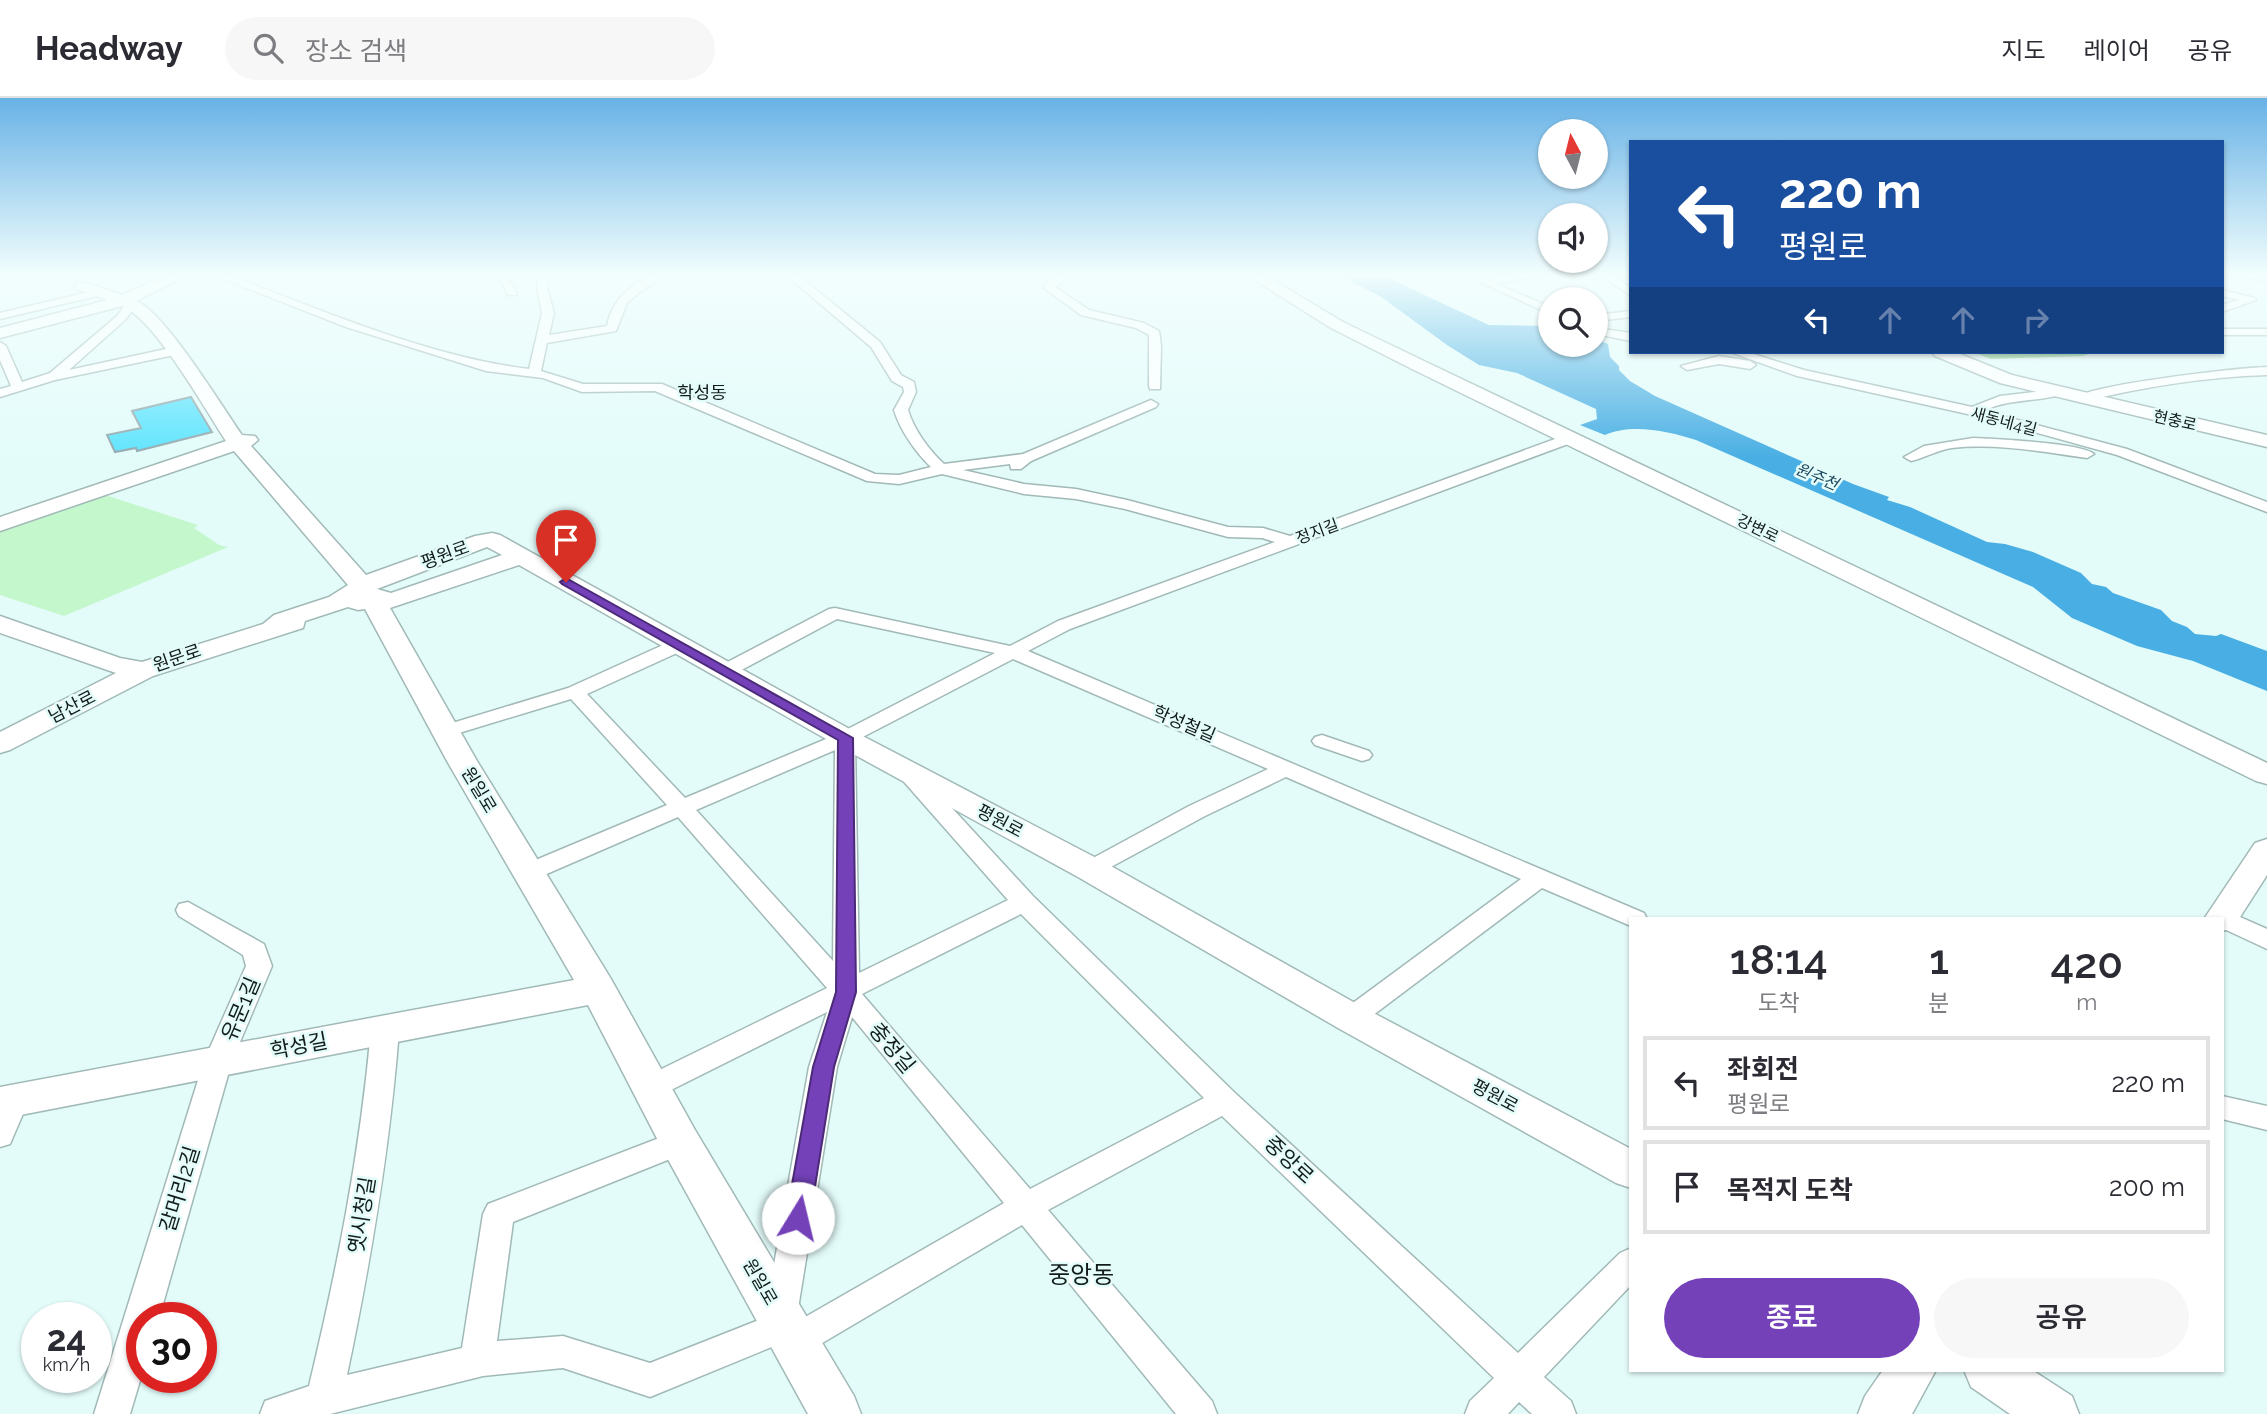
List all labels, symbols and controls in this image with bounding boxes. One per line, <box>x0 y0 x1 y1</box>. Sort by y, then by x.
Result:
search box <box>225 17 715 80</box>
text: Headway <box>35 29 183 68</box>
icon: search <box>249 29 287 67</box>
text: 장소 검색 <box>305 36 407 66</box>
text: 지도 <box>2001 36 2046 65</box>
text: 레이어 <box>2084 36 2150 65</box>
text: 공유 <box>2188 36 2232 65</box>
north arrow <box>1538 119 1608 189</box>
map controls <box>1538 119 1608 357</box>
text: 220 m <box>1779 162 1922 219</box>
icon: left <box>1664 168 1755 259</box>
button: sound <box>1538 203 1608 273</box>
text: 평원로 <box>1779 228 1867 265</box>
button: search <box>1538 287 1608 357</box>
icon: left <box>1798 301 1836 339</box>
icon: ahead <box>1871 301 1909 339</box>
icon: ahead <box>1944 301 1982 339</box>
icon: right <box>2017 301 2055 339</box>
district label: 학성동 <box>677 382 727 403</box>
street label: 새동네4길 <box>1969 404 2039 439</box>
street label: 현충로 <box>2151 406 2199 435</box>
water label: 원주천 <box>1793 459 1843 495</box>
pin <box>536 510 596 582</box>
street label: 강변로 <box>1734 510 1782 547</box>
street label: 정지길 <box>1293 515 1341 548</box>
icon: arrive <box>547 521 585 559</box>
street label: 평원로 <box>418 536 472 573</box>
street label: 원문로 <box>150 640 204 676</box>
street label: 남산로 <box>45 686 99 727</box>
street label: 학성철길 <box>1150 701 1219 746</box>
street label: 원일로 <box>458 763 501 816</box>
street label: 평원로 <box>973 800 1027 841</box>
text: 18:14 <box>1730 935 1828 984</box>
text: 1 <box>1929 935 1949 984</box>
text: 420 <box>2051 939 2123 988</box>
street label: 유문1길 <box>216 973 265 1045</box>
text: m <box>2076 988 2097 1015</box>
text: 도착 <box>1758 989 1800 1016</box>
text: 분 <box>1929 989 1950 1016</box>
street label: 충정길 <box>864 1017 921 1078</box>
street label: 학성길 <box>268 1028 330 1063</box>
text: 좌회전 <box>1727 1054 1799 1084</box>
icon: left <box>1668 1064 1706 1102</box>
text: 220 m <box>2111 1068 2185 1098</box>
street label: 평원로 <box>1468 1075 1522 1116</box>
text: 평원로 <box>1727 1090 1790 1117</box>
street label: 중앙로 <box>1260 1131 1319 1189</box>
street label: 갈머리2길 <box>155 1143 204 1235</box>
icon: arrive <box>1668 1168 1706 1206</box>
text: 200 m <box>2109 1172 2185 1202</box>
street label: 옛시청길 <box>343 1175 380 1255</box>
text: 목적지 도착 <box>1727 1175 1853 1205</box>
position arrow <box>761 1181 835 1255</box>
street label: 원일로 <box>739 1255 782 1309</box>
district label: 중앙동 <box>1048 1260 1114 1289</box>
button: 종료 <box>1664 1278 1920 1358</box>
button: 공유 <box>1934 1278 2189 1358</box>
speed limit sign: 30 <box>126 1302 217 1393</box>
text: 24 <box>47 1318 86 1359</box>
text: km/h <box>43 1354 90 1375</box>

